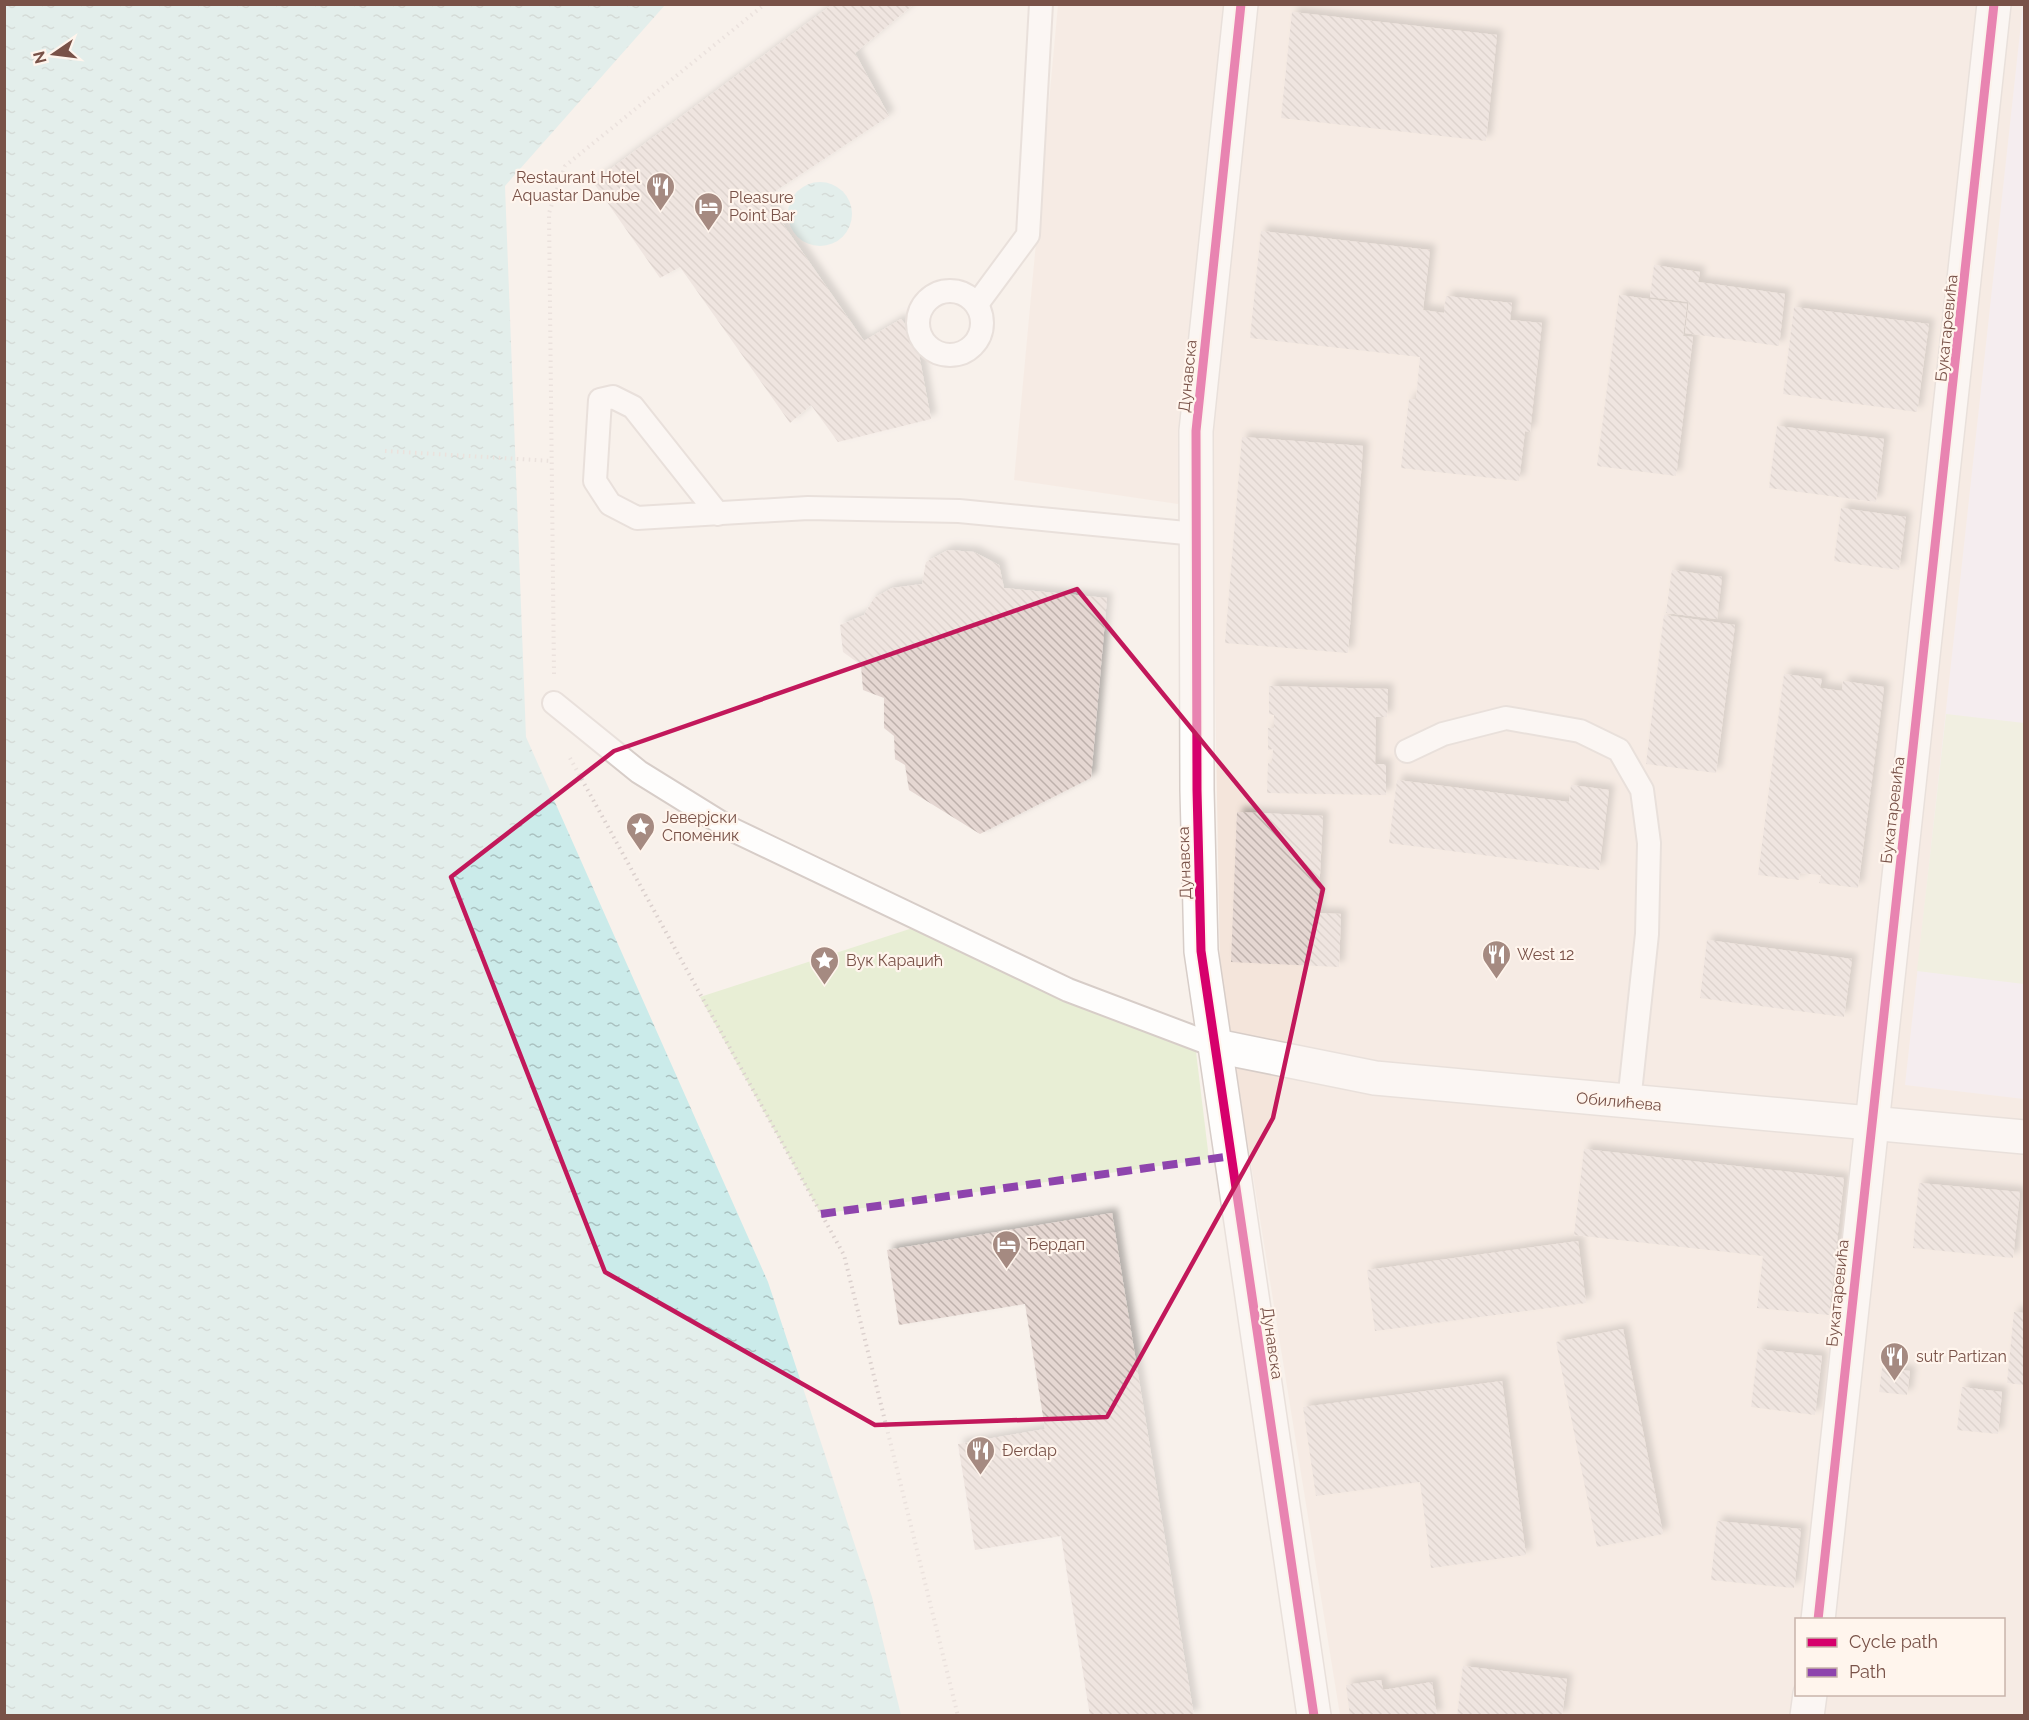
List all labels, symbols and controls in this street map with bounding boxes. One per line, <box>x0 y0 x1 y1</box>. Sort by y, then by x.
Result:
north arrow <box>24 24 84 84</box>
text: N <box>29 49 51 66</box>
place label: Restaurant Hotel Aquastar Danube <box>512 168 641 205</box>
restaurant icon: Restaurant Hotel Aquastar Danube <box>645 170 677 212</box>
place label: Pleasure Point Bar <box>729 188 796 225</box>
hotel icon: Pleasure Point Bar <box>692 190 724 232</box>
street label: Букатаревића <box>1931 274 1962 383</box>
street label: Дунавска <box>1174 339 1201 413</box>
street label: Букатаревића <box>1877 755 1908 865</box>
place label: Јеверјски Споменик <box>662 808 739 845</box>
place icon: Јеверјски Споменик <box>625 810 657 852</box>
street label: Дунавска <box>1174 826 1195 900</box>
restaurant icon: West 12 <box>1480 938 1512 980</box>
place icon: Вук Караџић <box>809 944 841 986</box>
place label: West 12 <box>1517 945 1574 964</box>
place label: Вук Караџић <box>846 951 943 970</box>
street label: Обилићева <box>1575 1088 1663 1115</box>
hotel icon: Ђердап <box>990 1228 1022 1270</box>
place label: Ђердап <box>1027 1235 1085 1254</box>
street label: Букатаревића <box>1822 1239 1853 1348</box>
street label: Дунавска <box>1258 1306 1287 1381</box>
restaurant icon: sutr Partizan <box>1879 1340 1911 1382</box>
place label: sutr Partizan <box>1916 1347 2007 1366</box>
restaurant icon: Đerdap <box>965 1434 997 1476</box>
place label: Đerdap <box>1002 1441 1057 1460</box>
legend <box>1795 1618 2005 1696</box>
text: Cycle path <box>1849 1631 1938 1652</box>
text: Path <box>1849 1661 1886 1682</box>

